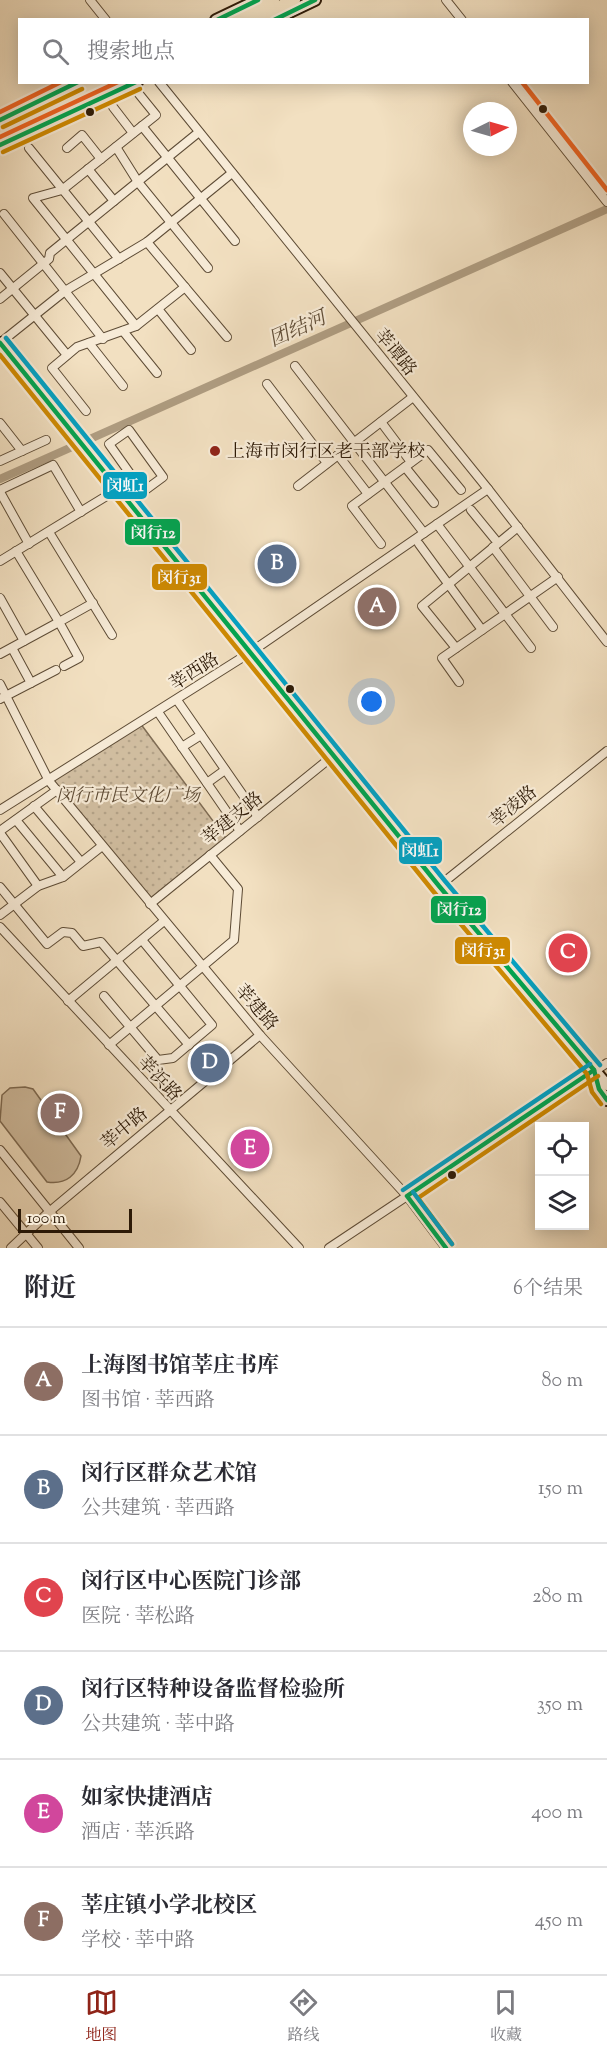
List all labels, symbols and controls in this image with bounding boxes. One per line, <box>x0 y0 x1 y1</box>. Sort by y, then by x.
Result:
search box <box>18 18 589 84</box>
icon: search <box>39 35 72 68</box>
text: 搜索地点 <box>87 37 175 69</box>
north arrow <box>463 102 517 156</box>
unlabelled marker <box>537 103 549 115</box>
unlabelled marker <box>84 106 96 118</box>
water label: 团结河 <box>265 304 334 356</box>
street label: 莘谭路 <box>367 324 422 382</box>
place label: 上海市闵行区老干部学校 <box>227 440 425 466</box>
marker: 上海市闵行区老干部学校 <box>208 444 222 458</box>
line badge: 闵虹1 <box>102 471 148 500</box>
text: 闵虹1 <box>106 476 144 499</box>
line badge: 闵行12 <box>124 518 181 546</box>
text: 闵行12 <box>131 523 176 546</box>
pin: B <box>258 542 296 586</box>
line badge: 闵行31 <box>151 563 208 591</box>
text: 闵行31 <box>157 568 202 591</box>
pin: A <box>358 584 397 630</box>
street label: 莘西路 <box>165 647 225 698</box>
unlabelled marker <box>284 683 296 695</box>
your location <box>357 687 386 716</box>
street label: 莘凌路 <box>485 780 543 835</box>
park label: 闵行市民文化广场 <box>56 784 202 810</box>
street label: 莘建支路 <box>197 787 269 852</box>
line badge: 闵虹1 <box>398 836 443 865</box>
text: 闵虹1 <box>401 841 439 864</box>
line badge: 闵行12 <box>430 895 487 924</box>
text: 闵行12 <box>437 900 482 923</box>
pin: C <box>548 930 588 976</box>
line badge: 闵行31 <box>454 936 511 965</box>
text: 闵行31 <box>461 941 506 964</box>
street label: 莘建路 <box>228 979 283 1037</box>
pin: D <box>190 1040 230 1086</box>
street label: 莘浜路 <box>131 1051 186 1108</box>
pin: F <box>40 1090 80 1136</box>
street label: 莘中路 <box>96 1102 154 1157</box>
map controls <box>535 1122 589 1230</box>
button: locate <box>535 1122 589 1176</box>
pin: E <box>230 1126 270 1172</box>
unlabelled marker <box>446 1169 458 1181</box>
button: layers <box>535 1176 589 1230</box>
scale bar <box>18 1206 132 1234</box>
text: 100 m <box>27 1208 66 1231</box>
text: 附近 <box>24 1271 76 1308</box>
text: 6个结果 <box>513 1275 583 1304</box>
text: 上海图书馆莘庄书库 <box>81 1351 279 1383</box>
text: A <box>35 1367 52 1396</box>
text: 80 m <box>542 1367 583 1396</box>
text: 图书馆 · 莘西路 <box>81 1387 215 1416</box>
text: 闵行区群众艺术馆 <box>81 1459 257 1491</box>
text: B <box>37 1475 50 1504</box>
text: 150 m <box>538 1475 583 1504</box>
text: 公共建筑 · 莘西路 <box>81 1495 235 1524</box>
text: 闵行区中心医院门诊部 <box>81 1567 301 1599</box>
text: C <box>35 1583 52 1612</box>
text: 280 m <box>532 1583 583 1612</box>
text: 医院 · 莘松路 <box>81 1603 195 1632</box>
text: 闵行区特种设备监督检验所 <box>81 1675 345 1707</box>
text: D <box>36 1691 51 1720</box>
text: 350 m <box>537 1691 583 1720</box>
text: 公共建筑 · 莘中路 <box>81 1711 235 1740</box>
text: 如家快捷酒店 <box>81 1783 213 1815</box>
text: E <box>37 1799 50 1828</box>
text: 400 m <box>531 1799 583 1828</box>
text: 酒店 · 莘浜路 <box>81 1819 195 1848</box>
text: 莘庄镇小学北校区 <box>81 1891 257 1923</box>
text: F <box>38 1907 49 1936</box>
text: 450 m <box>535 1907 583 1936</box>
text: 学校 · 莘中路 <box>81 1927 195 1956</box>
tab: 地图 <box>85 1986 118 2048</box>
tab: 路线 <box>287 1986 320 2048</box>
tab: 收藏 <box>489 1986 522 2048</box>

